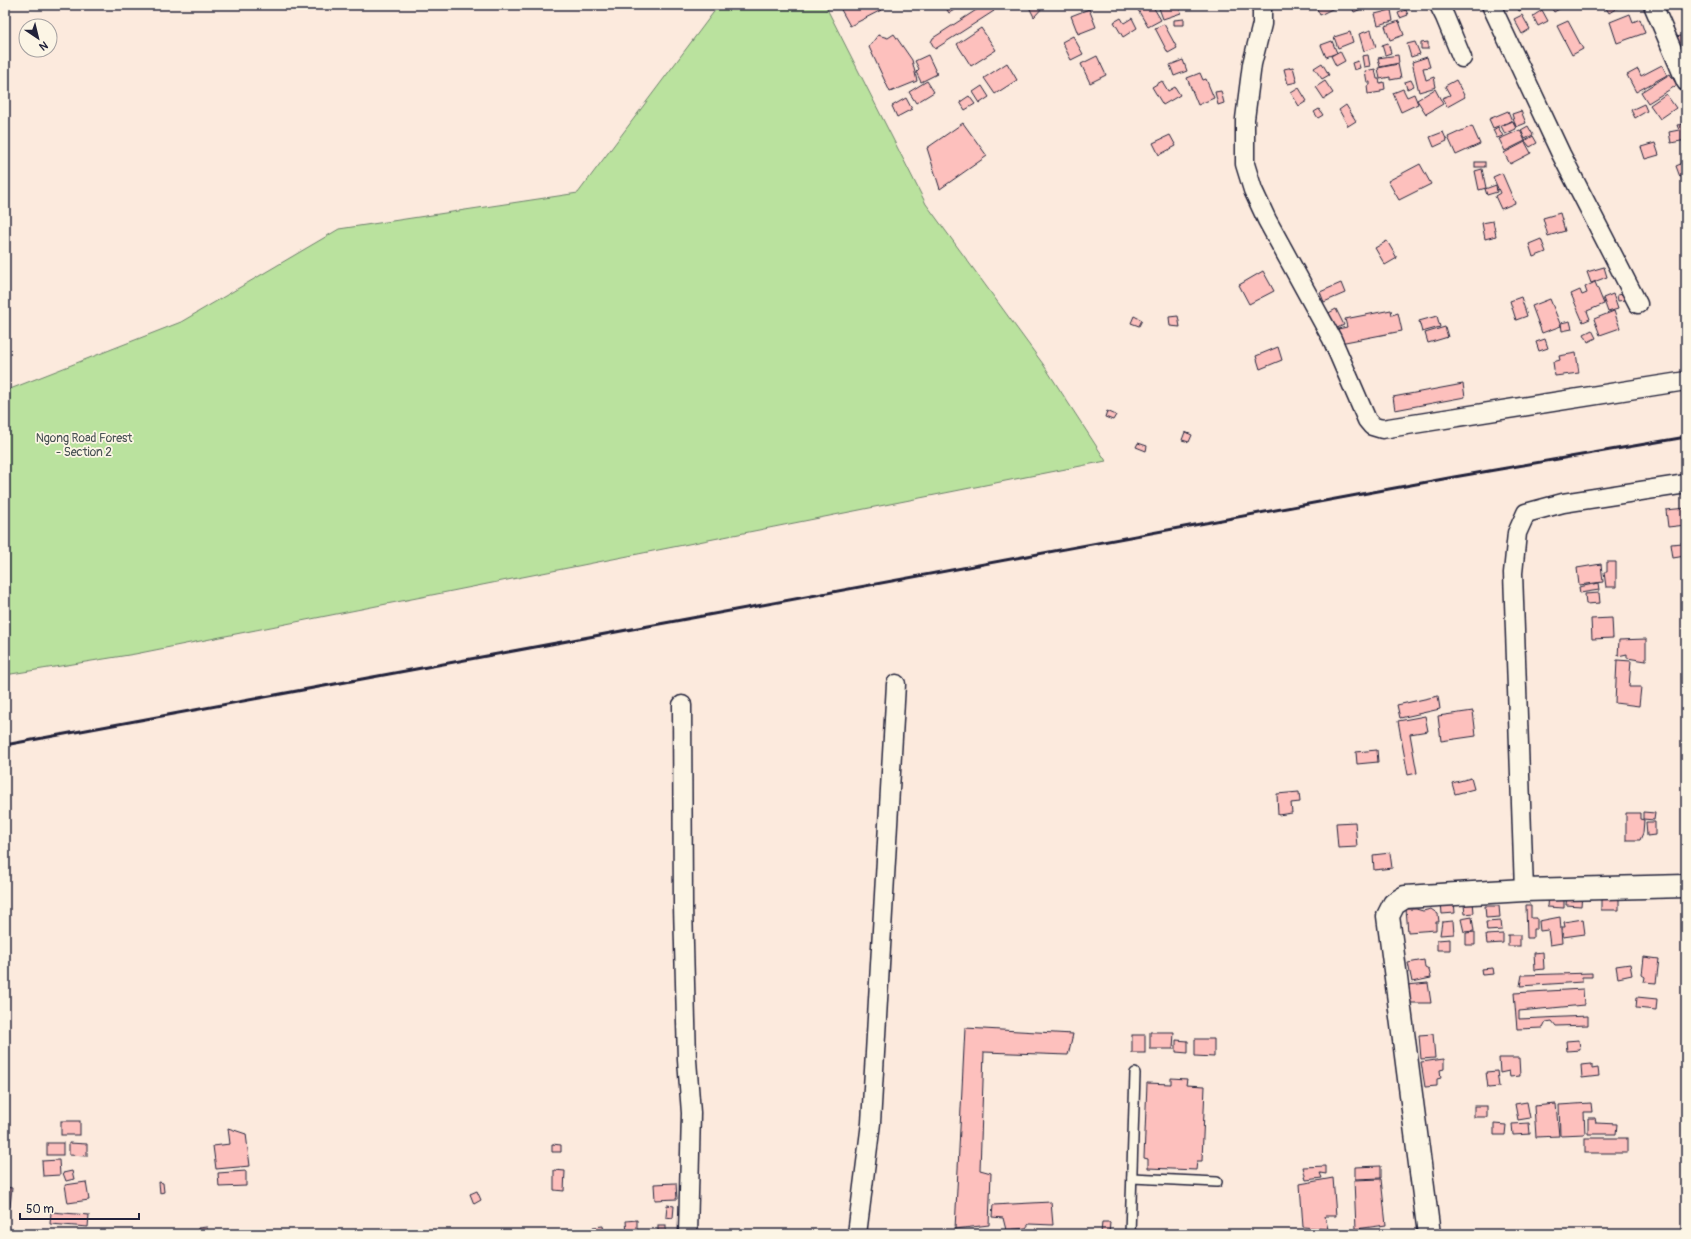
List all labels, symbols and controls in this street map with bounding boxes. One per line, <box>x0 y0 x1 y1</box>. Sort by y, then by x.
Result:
north arrow <box>18 18 58 58</box>
text: N <box>36 38 50 54</box>
park label: Ngong Road Forest - Section 2 <box>36 431 132 460</box>
scale bar <box>20 1195 139 1221</box>
text: 50 m <box>26 1202 54 1217</box>

